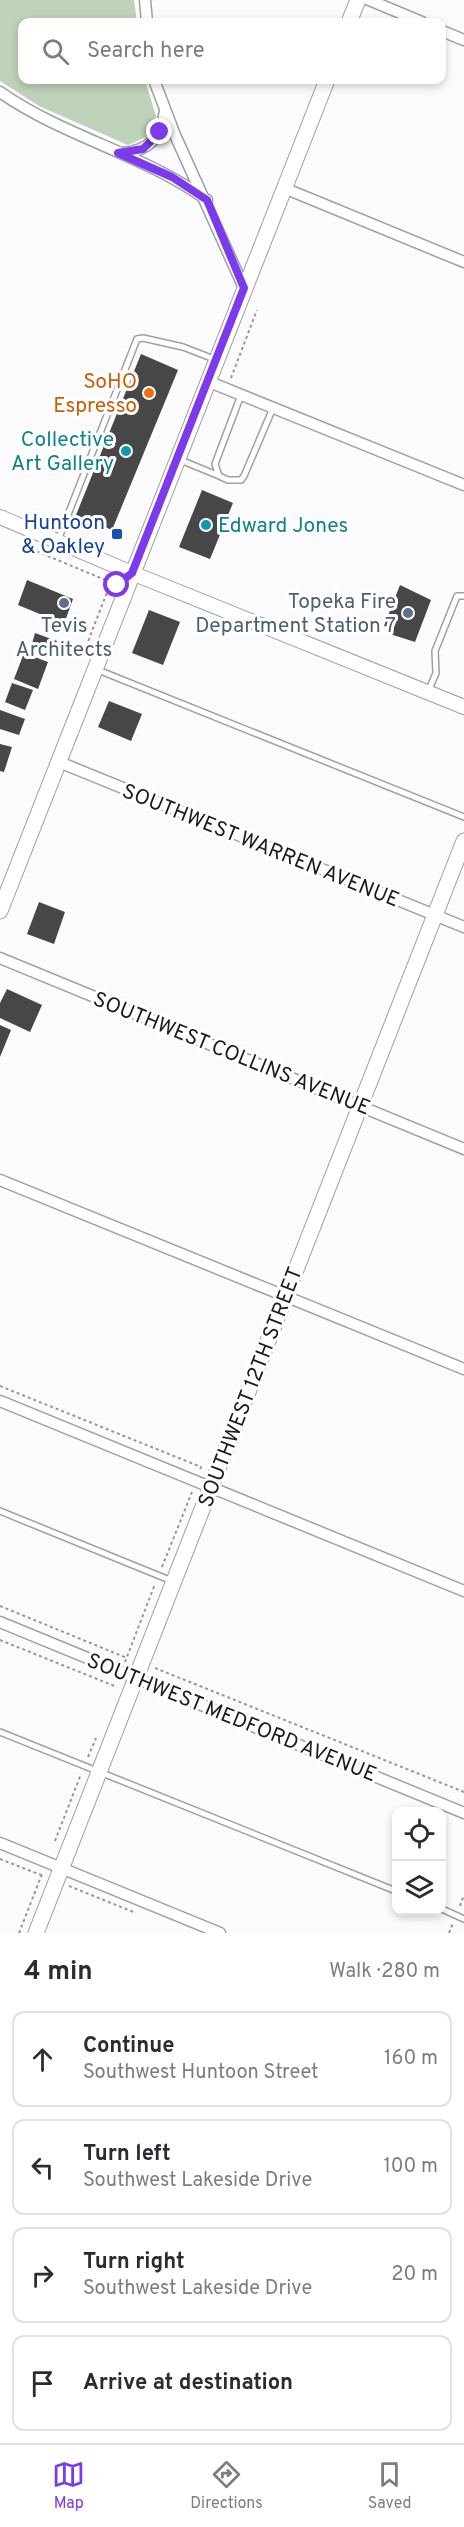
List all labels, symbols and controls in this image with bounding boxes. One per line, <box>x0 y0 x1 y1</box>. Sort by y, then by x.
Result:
search box <box>18 18 446 84</box>
icon: search <box>39 35 72 68</box>
text: Search here <box>87 38 205 65</box>
route end <box>146 118 172 144</box>
place label: SoHO Espresso <box>53 369 137 420</box>
marker: SoHO Espresso <box>142 386 156 400</box>
place label: Collective Art Gallery <box>11 427 114 478</box>
marker: Collective Art Gallery <box>119 444 133 458</box>
place label: Huntoon & Oakley <box>21 510 105 561</box>
place label: Edward Jones <box>218 513 348 540</box>
marker: Edward Jones <box>199 518 213 532</box>
marker: Huntoon & Oakley <box>110 527 124 541</box>
route start <box>103 571 129 597</box>
place label: Topeka Fire Department Station 7 <box>195 589 396 640</box>
marker: Tevis Architects <box>57 596 71 610</box>
marker: Topeka Fire Department Station 7 <box>401 606 415 620</box>
place label: Tevis Architects <box>16 613 112 664</box>
street label: SOUTHWEST WARREN AVENUE <box>118 778 403 914</box>
street label: SOUTHWEST COLLINS AVENUE <box>89 986 374 1122</box>
street label: SOUTHWEST 12TH STREET <box>193 1264 310 1511</box>
street label: SOUTHWEST MEDFORD AVENUE <box>83 1648 380 1789</box>
map controls <box>392 1807 446 1915</box>
button: locate <box>392 1807 446 1861</box>
button: layers <box>392 1861 446 1915</box>
text: 4 min <box>24 1956 93 1989</box>
text: Walk · 280 m <box>329 1959 440 1985</box>
text: Continue <box>83 2033 174 2060</box>
icon: ahead <box>26 2043 59 2076</box>
text: 160 m <box>384 2046 438 2072</box>
text: Southwest Huntoon Street <box>83 2060 319 2086</box>
text: Turn left <box>83 2141 171 2168</box>
icon: left <box>26 2151 59 2184</box>
text: 100 m <box>383 2154 438 2180</box>
text: Southwest Lakeside Drive <box>83 2168 312 2194</box>
text: Turn right <box>83 2249 185 2276</box>
icon: right <box>26 2259 59 2292</box>
text: 20 m <box>391 2262 438 2288</box>
text: Southwest Lakeside Drive <box>83 2276 312 2302</box>
icon: arrive <box>26 2367 59 2400</box>
text: Arrive at destination <box>83 2370 293 2397</box>
tab: Map <box>52 2458 85 2514</box>
tab: Directions <box>190 2458 263 2514</box>
tab: Saved <box>368 2458 412 2514</box>

